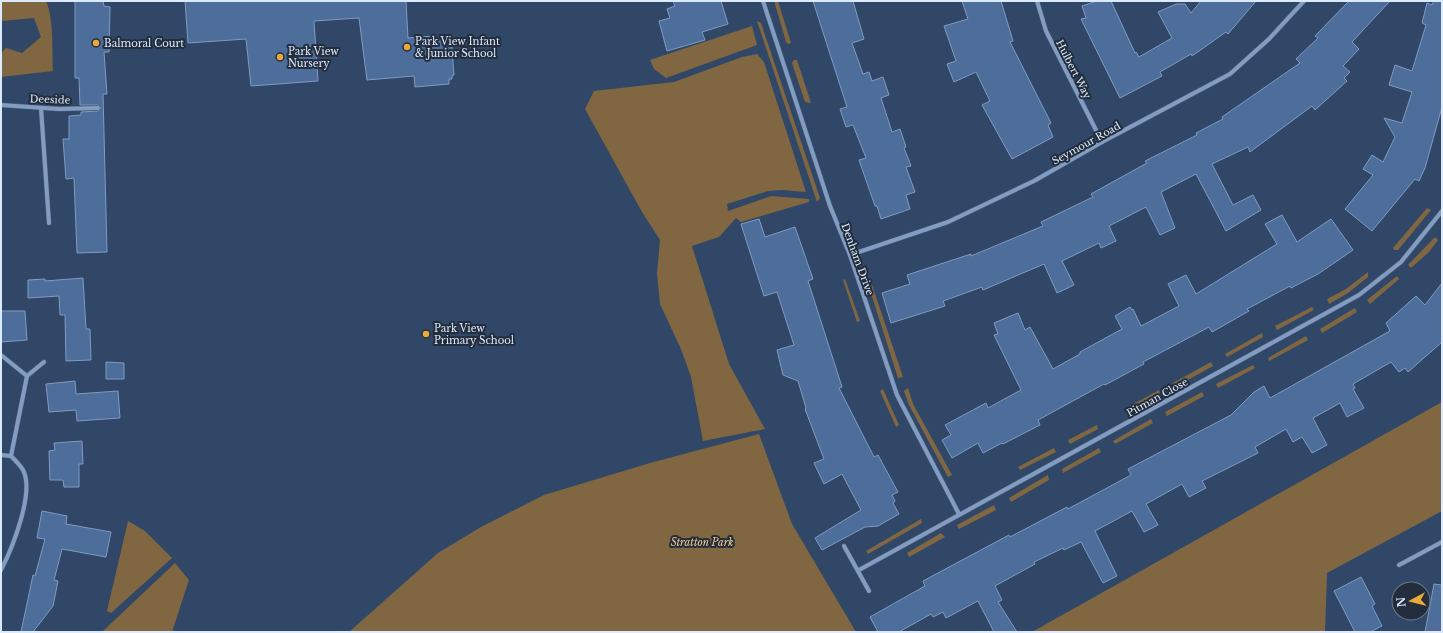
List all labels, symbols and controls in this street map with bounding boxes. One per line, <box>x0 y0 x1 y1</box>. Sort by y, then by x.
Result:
place label: Park View Infant & Junior School <box>415 35 500 60</box>
place label: Balmoral Court <box>104 37 184 50</box>
street label: Hulbert Way <box>1053 37 1094 102</box>
marker: Balmoral Court <box>91 38 101 48</box>
marker: Park View Infant & Junior School <box>402 42 412 52</box>
place label: Park View Nursery <box>288 45 339 70</box>
marker: Park View Nursery <box>275 52 285 62</box>
street label: Deeside <box>29 92 71 107</box>
street label: Seymour Road <box>1050 119 1123 168</box>
street label: Denham Drive <box>838 221 877 297</box>
place label: Park View Primary School <box>434 322 514 347</box>
marker: Park View Primary School <box>421 329 431 339</box>
street label: Pitman Close <box>1124 375 1190 420</box>
park label: Stratton Park <box>671 536 733 549</box>
north arrow <box>1391 581 1431 621</box>
text: N <box>1393 596 1409 608</box>

